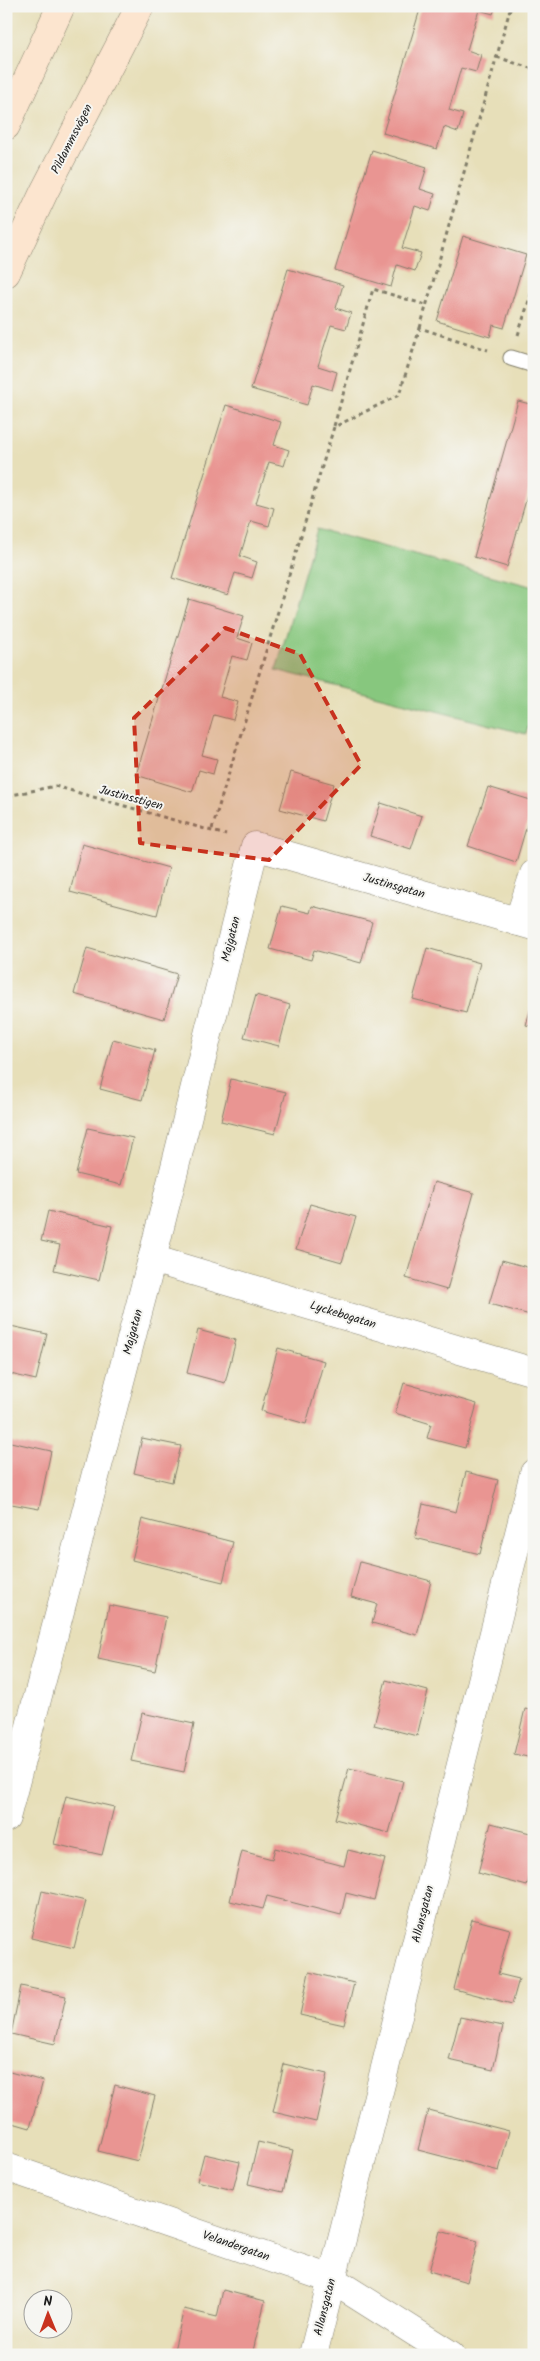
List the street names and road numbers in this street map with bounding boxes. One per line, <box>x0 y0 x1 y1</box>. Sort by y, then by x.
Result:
street label: Pildammsvägen <box>46 101 98 177</box>
street label: Justinsstigen <box>97 780 165 816</box>
street label: Justinsgatan <box>361 868 427 904</box>
street label: Majgatan <box>216 914 246 964</box>
street label: Lyckebogatan <box>308 1296 378 1334</box>
street label: Majgatan <box>118 1307 148 1357</box>
street label: Allansgatan <box>407 1883 439 1945</box>
street label: Velandergatan <box>200 2226 272 2266</box>
street label: Allansgatan <box>309 2276 341 2338</box>

